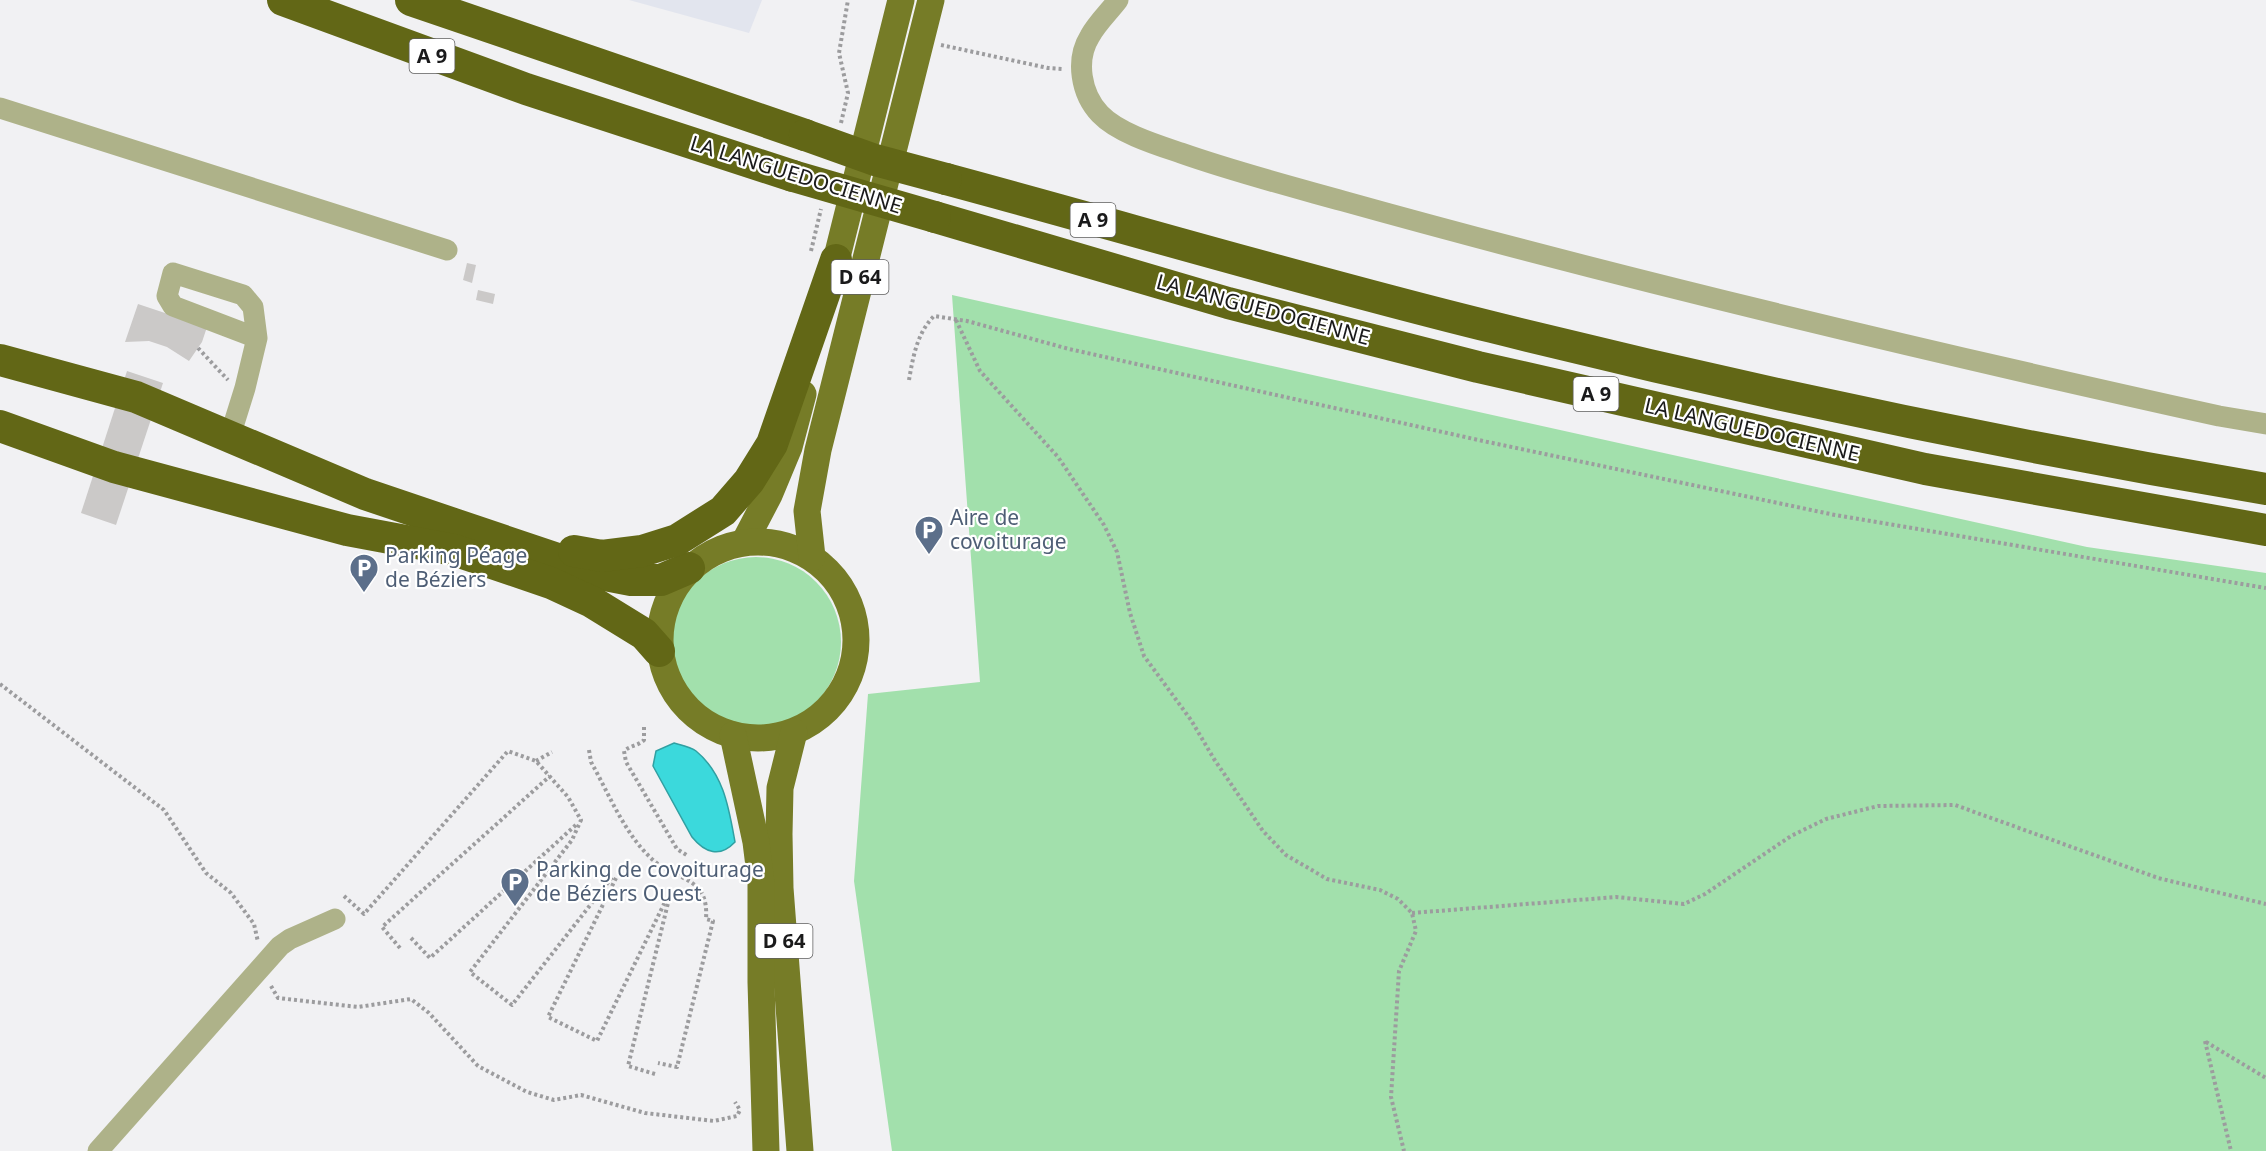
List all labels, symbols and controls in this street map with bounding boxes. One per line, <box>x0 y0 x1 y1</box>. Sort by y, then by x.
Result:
road number: A 9 <box>410 39 454 73</box>
street label: LA LANGUEDOCIENNE <box>687 128 906 220</box>
road number: A 9 <box>1070 203 1116 237</box>
road number: D 64 <box>832 260 888 294</box>
street label: LA LANGUEDOCIENNE <box>1153 267 1373 351</box>
road number: A 9 <box>1574 377 1618 411</box>
street label: LA LANGUEDOCIENNE <box>1642 391 1863 467</box>
place label: Aire de covoiturage <box>950 503 1067 555</box>
parking icon: Aire de covoiturage <box>913 514 945 556</box>
place label: Parking Péage de Béziers <box>385 541 527 593</box>
parking icon: Parking Péage de Béziers <box>348 552 380 594</box>
place label: Parking de covoiturage de Béziers Ouest <box>536 855 764 907</box>
parking icon: Parking de covoiturage de Béziers Ouest <box>499 866 531 908</box>
road number: D 64 <box>756 924 812 958</box>

